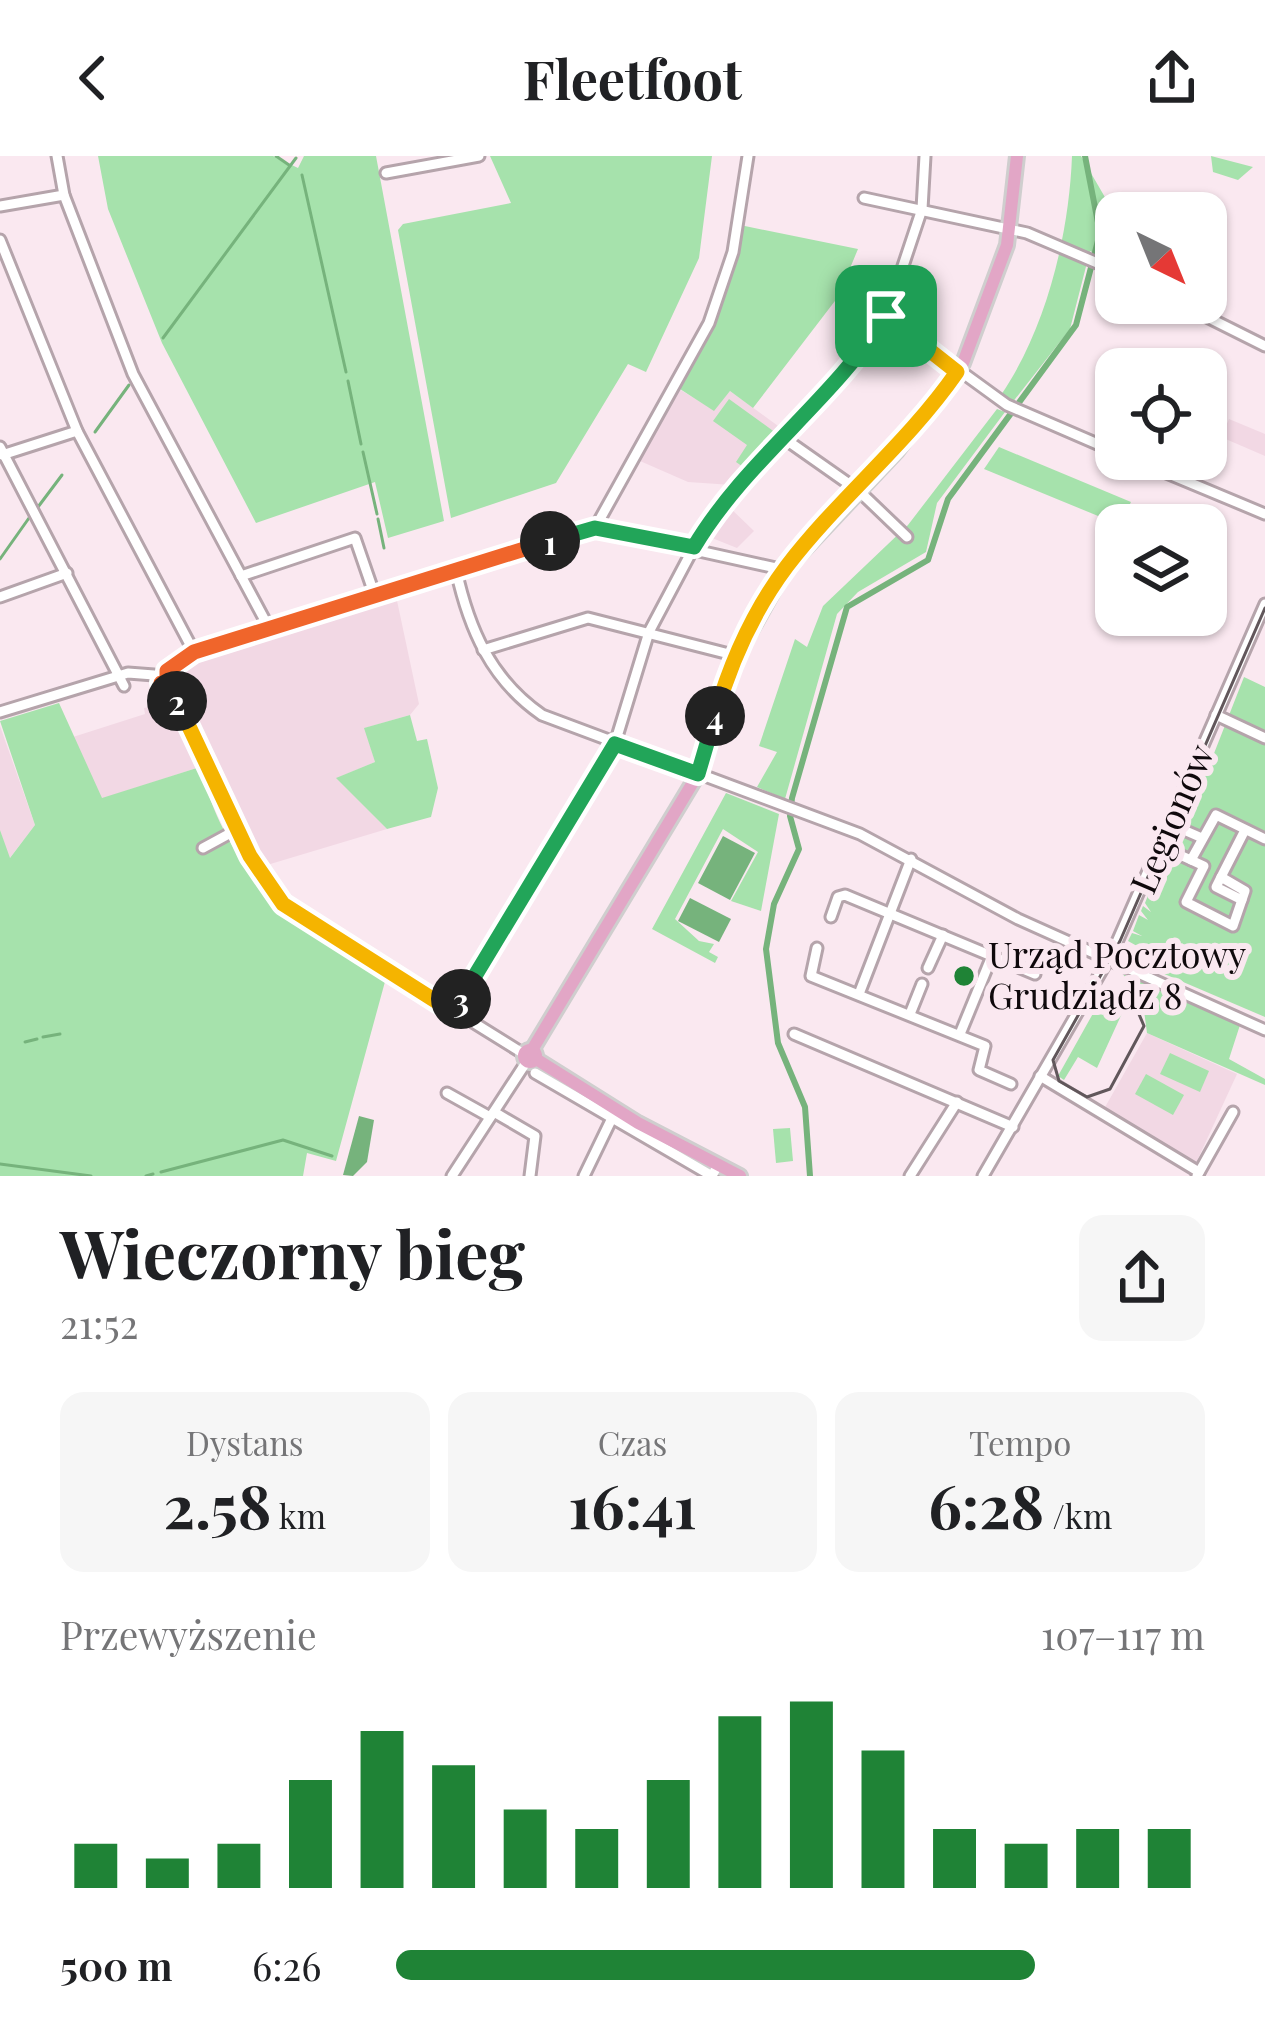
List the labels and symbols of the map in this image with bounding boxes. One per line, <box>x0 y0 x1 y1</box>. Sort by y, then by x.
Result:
north arrow <box>1095 192 1227 324</box>
pin <box>835 265 937 367</box>
pin: 1 <box>520 511 580 571</box>
pin: 2 <box>147 671 207 731</box>
pin: 4 <box>685 686 745 746</box>
street label: Legionów <box>1117 736 1223 900</box>
place label: Urząd Pocztowy Grudziądz 8 <box>988 929 1246 1018</box>
marker: Urząd Pocztowy Grudziądz 8 <box>951 963 977 989</box>
pin: 3 <box>431 969 491 1029</box>

